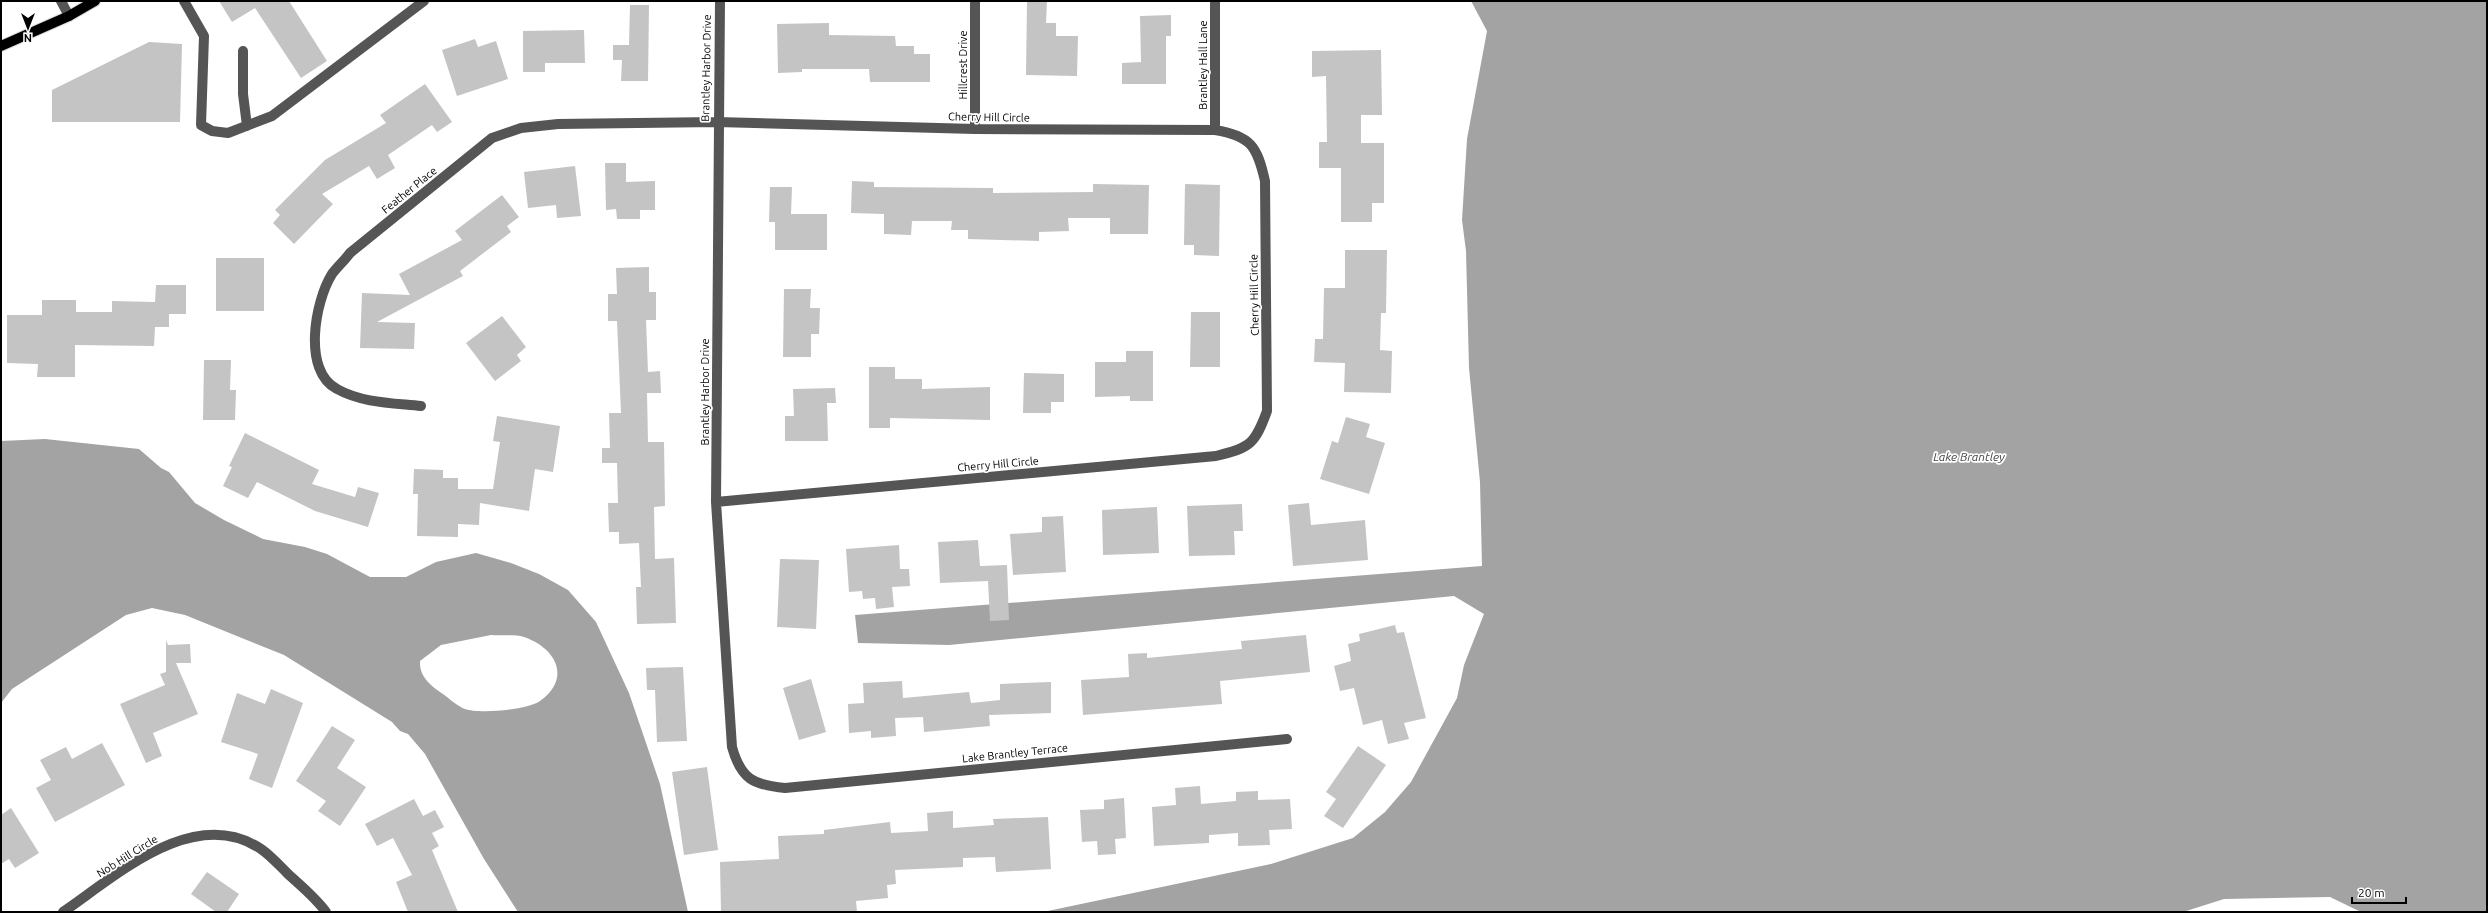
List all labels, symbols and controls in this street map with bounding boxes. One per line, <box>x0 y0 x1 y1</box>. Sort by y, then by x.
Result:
north arrow <box>8 8 48 48</box>
street label: Brantley Harbor Drive <box>699 14 713 122</box>
street label: Brantley Hall Lane <box>1197 20 1209 110</box>
street label: Hillcrest Drive <box>957 30 969 100</box>
text: N <box>24 32 32 44</box>
street label: Cherry Hill Circle <box>948 110 1030 124</box>
street label: Feather Place <box>379 164 439 216</box>
street label: Cherry Hill Circle <box>1247 254 1261 336</box>
street label: Brantley Harbor Drive <box>699 338 711 446</box>
water label: Lake Brantley <box>1933 450 2005 463</box>
street label: Cherry Hill Circle <box>957 454 1039 474</box>
street label: Lake Brantley Terrace <box>962 741 1068 765</box>
street label: Nob Hill Circle <box>94 832 160 880</box>
scale bar <box>2352 879 2406 905</box>
text: 20 m <box>2358 886 2385 899</box>

